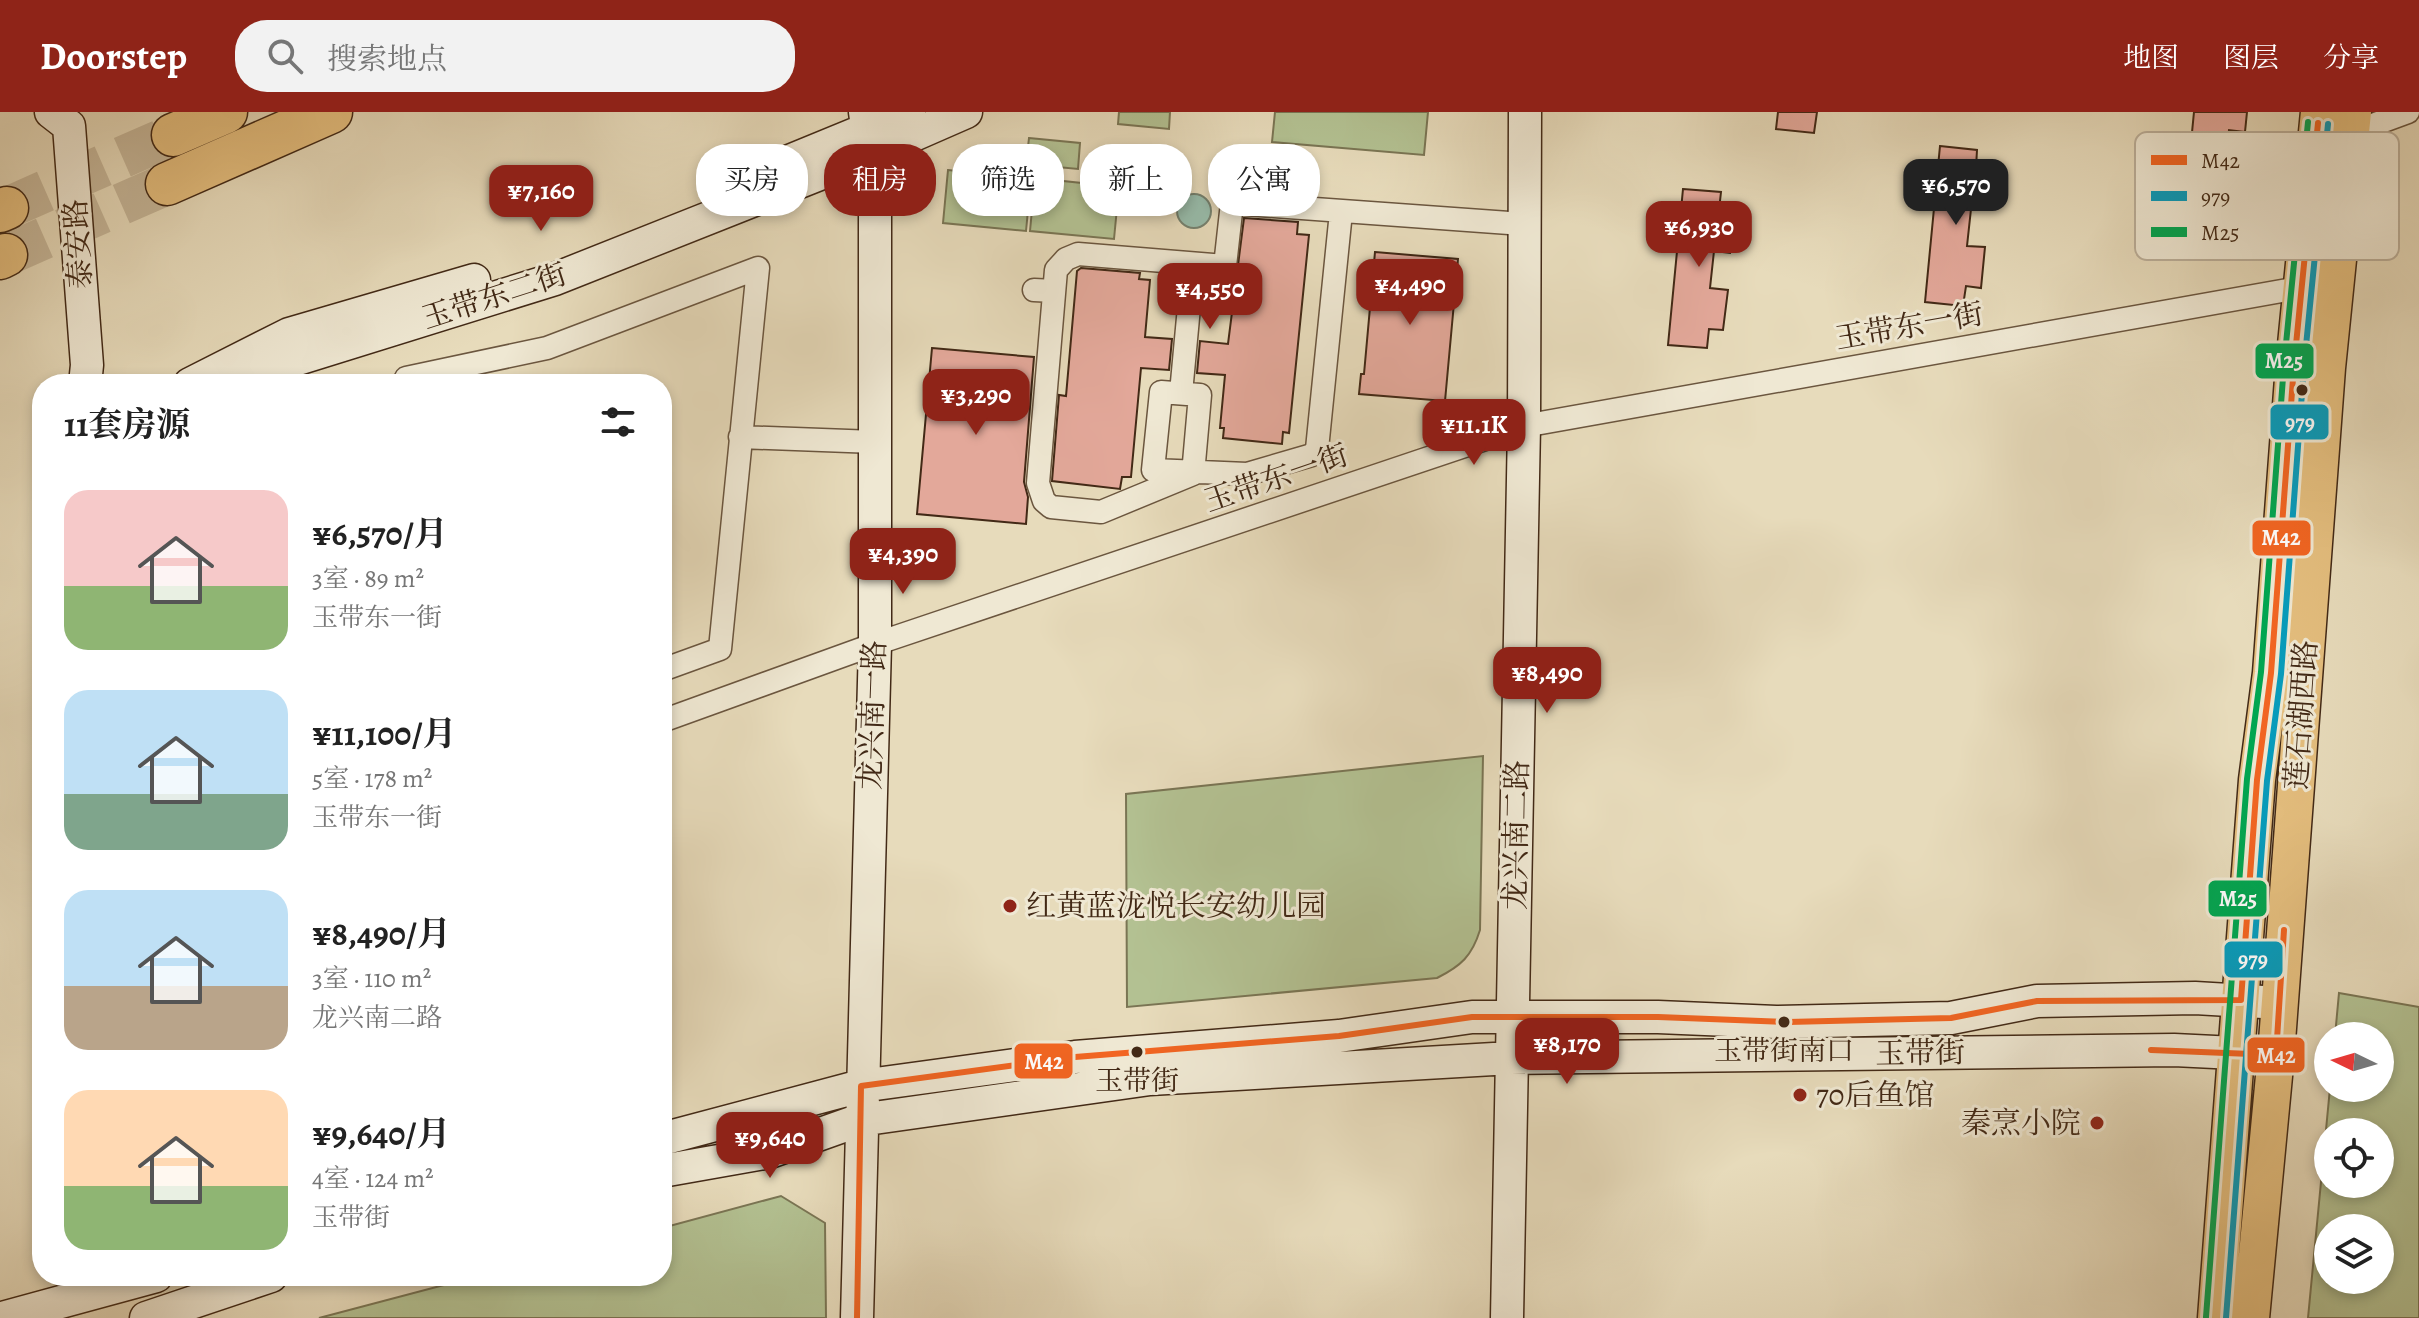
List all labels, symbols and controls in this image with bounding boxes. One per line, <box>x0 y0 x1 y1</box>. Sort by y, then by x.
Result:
search box <box>235 20 795 92</box>
text: Doorstep <box>40 30 187 82</box>
icon: search <box>263 34 307 78</box>
text: 搜索地点 <box>327 39 447 79</box>
text: 地图 <box>2123 39 2179 77</box>
text: 图层 <box>2223 39 2279 77</box>
text: 分享 <box>2323 39 2379 77</box>
legend <box>2135 132 2399 260</box>
chip: 买房 <box>696 144 808 216</box>
chip: 租房 <box>824 144 936 216</box>
chip: 筛选 <box>952 144 1064 216</box>
chip: 新上 <box>1080 144 1192 216</box>
chip: 公寓 <box>1208 144 1320 216</box>
text: M42 <box>2201 146 2240 176</box>
pin: ¥6,570 <box>1891 159 2021 227</box>
pin: ¥7,160 <box>476 165 606 233</box>
text: ¥6,570 <box>1921 167 1991 202</box>
text: ¥7,160 <box>507 173 575 208</box>
text: 979 <box>2201 182 2230 212</box>
street label: 泰安路 <box>55 198 101 290</box>
pin: ¥6,930 <box>1634 201 1764 269</box>
text: ¥6,930 <box>1664 209 1734 244</box>
text: M25 <box>2201 218 2240 248</box>
street label: 玉带东二街 <box>416 254 572 338</box>
pin: ¥4,490 <box>1345 259 1475 327</box>
pin: ¥4,550 <box>1145 263 1275 331</box>
text: ¥4,490 <box>1374 267 1446 302</box>
text: ¥4,550 <box>1175 271 1245 306</box>
street label: 玉带东一街 <box>1832 293 1986 359</box>
line badge: M25 <box>2254 342 2315 380</box>
text: M25 <box>2265 346 2303 376</box>
pin: ¥3,290 <box>911 369 1041 437</box>
text: ¥3,290 <box>941 377 1011 412</box>
unlabelled marker <box>2294 382 2310 398</box>
pin: ¥11.1K <box>1409 399 1539 467</box>
icon: filters <box>596 400 640 444</box>
text: 11套房源 <box>64 401 190 448</box>
line badge: 979 <box>2269 403 2330 441</box>
text: ¥11.1K <box>1440 407 1508 442</box>
text: 979 <box>2285 408 2315 438</box>
street label: 玉带东一街 <box>1199 435 1353 521</box>
text: ¥6,570/月 <box>312 510 448 557</box>
line badge: M42 <box>2251 519 2312 557</box>
icon: home <box>128 522 224 618</box>
text: M42 <box>2261 523 2301 553</box>
pin: ¥4,390 <box>838 528 968 596</box>
text: ¥4,390 <box>868 536 938 571</box>
text: 3室 · 89 m² <box>312 561 424 596</box>
text: 玉带东一街 <box>312 600 442 635</box>
street label: 龙兴南一路 <box>849 639 895 791</box>
street label: 莲石湖西路 <box>2276 639 2326 791</box>
pin: ¥8,490 <box>1482 647 1612 715</box>
text: ¥8,490 <box>1511 655 1583 690</box>
text: ¥11,100/月 <box>312 710 457 757</box>
icon: home <box>128 722 224 818</box>
street label: 龙兴南二路 <box>1495 760 1537 910</box>
text: 5室 · 178 m² <box>312 761 432 796</box>
text: 玉带东一街 <box>312 800 442 835</box>
line badge: M25 <box>2207 879 2268 918</box>
text: M25 <box>2219 884 2257 914</box>
place label: 红黄蓝泷悦长安幼儿园 <box>1026 886 1326 926</box>
marker: 红黄蓝泷悦长安幼儿园 <box>1001 897 1019 915</box>
text: ¥8,490/月 <box>312 910 451 957</box>
icon: home <box>128 922 224 1018</box>
line badge: 979 <box>2223 940 2284 979</box>
text: 979 <box>2238 945 2268 975</box>
text: 3室 · 110 m² <box>312 961 431 996</box>
text: 龙兴南二路 <box>312 1000 442 1035</box>
marker: 玉带街南口 <box>1776 1014 1792 1030</box>
pin: ¥8,170 <box>1502 1018 1632 1086</box>
north arrow <box>2314 1022 2394 1102</box>
map controls <box>2314 1022 2394 1294</box>
text: ¥8,170 <box>1533 1026 1601 1061</box>
place label: 玉带街南口 <box>1714 1032 1854 1070</box>
street label: 玉带街 <box>1875 1032 1965 1074</box>
line badge: M42 <box>2246 1036 2306 1074</box>
text: M42 <box>2256 1041 2296 1071</box>
line badge: M42 <box>1013 1042 1074 1080</box>
marker: 玉带街 <box>1129 1044 1145 1060</box>
text: M42 <box>1024 1047 1064 1077</box>
place label: 玉带街 <box>1095 1062 1179 1100</box>
place label: 70后鱼馆 <box>1816 1075 1935 1115</box>
marker: 70后鱼馆 <box>1791 1086 1809 1104</box>
place label: 秦烹小院 <box>1961 1103 2081 1143</box>
text: ¥9,640/月 <box>312 1110 451 1157</box>
pin: ¥9,640 <box>705 1112 835 1180</box>
marker: 秦烹小院 <box>2088 1114 2106 1132</box>
button: locate <box>2314 1118 2394 1198</box>
text: ¥9,640 <box>734 1120 806 1155</box>
icon: home <box>128 1122 224 1218</box>
text: 4室 · 124 m² <box>312 1161 434 1196</box>
text: 玉带街 <box>312 1200 390 1235</box>
button: layers <box>2314 1214 2394 1294</box>

